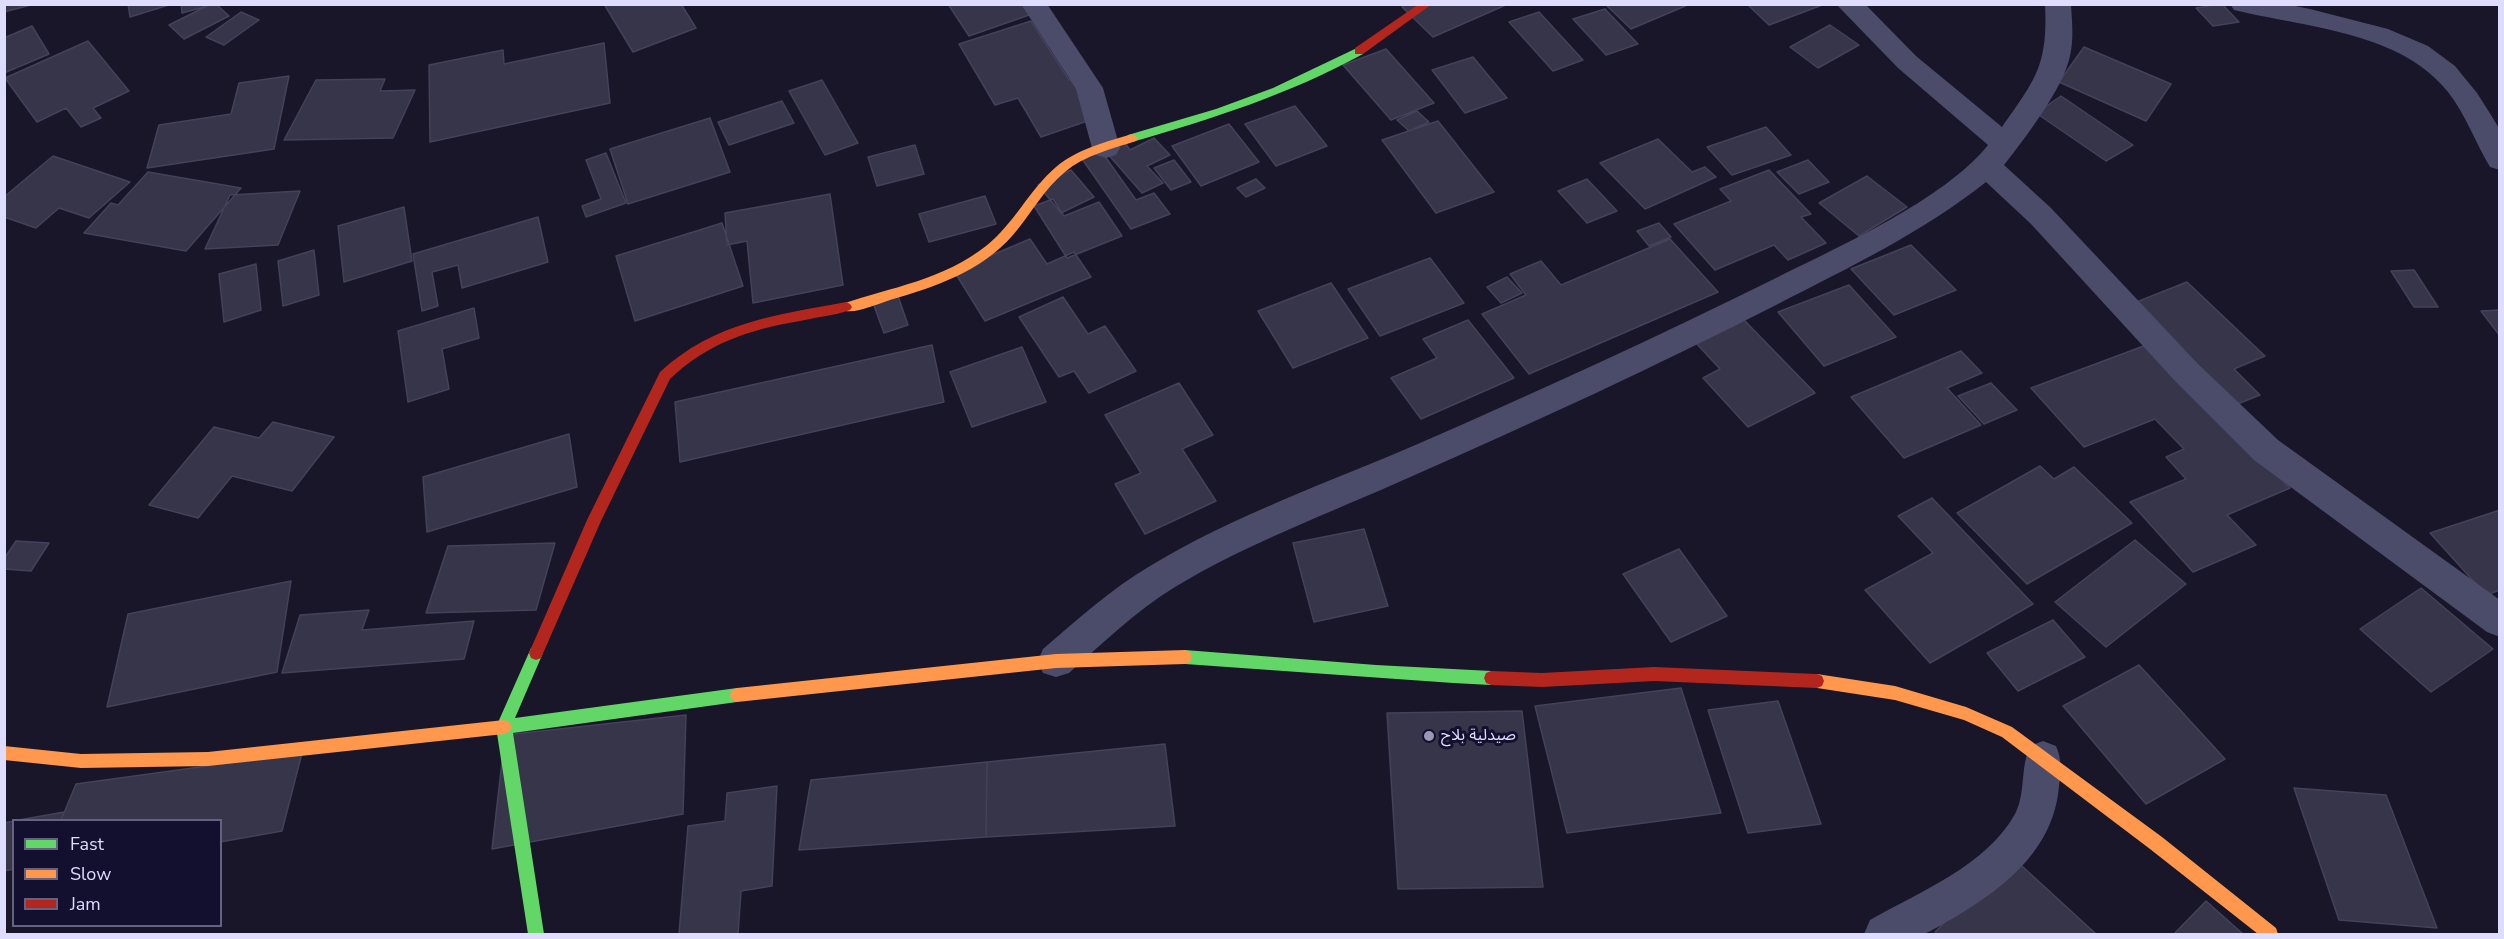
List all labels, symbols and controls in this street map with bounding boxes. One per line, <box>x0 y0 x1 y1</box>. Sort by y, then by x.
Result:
place label: صيدلية بلاح <box>1441 726 1516 746</box>
marker: صيدلية بلاح <box>1422 729 1436 743</box>
legend <box>12 819 222 927</box>
text: Fast <box>70 832 104 856</box>
text: Slow <box>70 862 111 886</box>
text: Jam <box>70 892 101 916</box>

